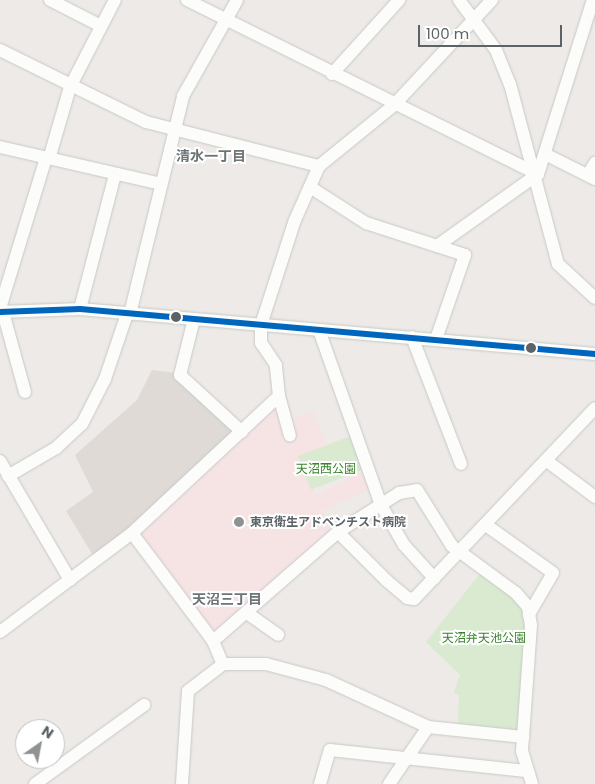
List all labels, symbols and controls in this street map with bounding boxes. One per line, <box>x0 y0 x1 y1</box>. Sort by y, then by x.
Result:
scale bar <box>420 15 564 47</box>
text: 100 m <box>426 23 469 44</box>
district label: 清水一丁目 <box>176 148 246 164</box>
unlabelled marker <box>171 312 181 322</box>
unlabelled marker <box>526 343 536 353</box>
park label: 天沼西公園 <box>296 462 356 476</box>
marker: 東京衛生アドベンチスト病院 <box>232 515 246 529</box>
place label: 東京衛生アドベンチスト病院 <box>250 515 406 529</box>
district label: 天沼三丁目 <box>192 591 262 607</box>
park label: 天沼弁天池公園 <box>442 631 526 645</box>
north arrow <box>15 719 65 769</box>
text: N <box>38 721 57 744</box>

